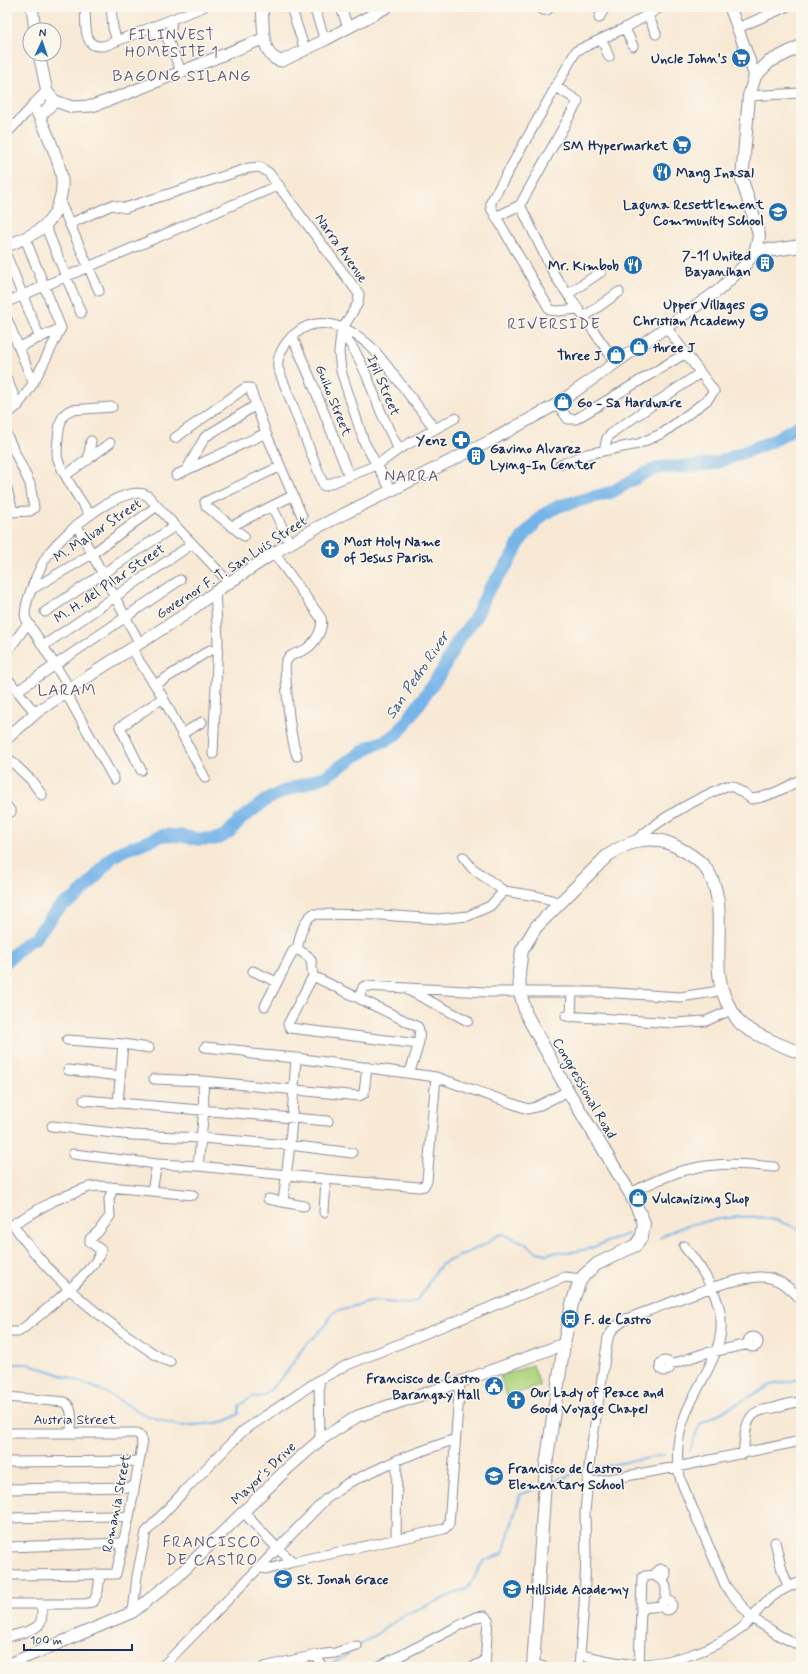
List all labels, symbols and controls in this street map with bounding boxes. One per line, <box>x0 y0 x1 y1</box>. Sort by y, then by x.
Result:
north arrow <box>22 22 62 62</box>
text: N <box>38 26 46 40</box>
district label: FILINVEST HOMESITE 1 <box>125 26 219 63</box>
supermarket icon: Uncle John's <box>730 47 752 69</box>
place label: Uncle John's <box>651 50 728 68</box>
district label: BAGONG SILANG <box>112 66 252 87</box>
supermarket icon: SM Hypermarket <box>671 134 693 156</box>
place label: SM Hypermarket <box>563 137 669 155</box>
restaurant icon: Mang Inasal <box>651 161 673 183</box>
place label: Mang Inasal <box>676 164 754 184</box>
place label: Laguna Resettlement Community School <box>623 196 765 230</box>
school or university icon: Laguna Resettlement Community School <box>767 201 789 223</box>
street label: Narra Avenue <box>311 210 372 287</box>
place label: 7-11 United Bayanihan <box>682 247 751 281</box>
building icon: 7-11 United Bayanihan <box>754 252 776 274</box>
restaurant icon: Mr. Kimbob <box>622 254 644 276</box>
place label: Mr. Kimbob <box>548 257 619 275</box>
place label: Upper Villages Christian Academy <box>633 296 746 330</box>
school or university icon: Upper Villages Christian Academy <box>748 301 770 323</box>
district label: RIVERSIDE <box>507 314 601 335</box>
shop icon: three J <box>628 336 650 358</box>
place label: three J <box>652 339 695 357</box>
shop icon: Three J <box>605 344 627 366</box>
place label: Three J <box>557 347 602 365</box>
street label: Ipil Street <box>362 352 404 419</box>
street label: Guiho Street <box>311 362 356 439</box>
shop icon: Go - Sa Hardware <box>552 391 574 413</box>
place label: Go - Sa Hardware <box>577 394 682 412</box>
pharmacy icon: Yenz <box>450 429 472 451</box>
place label: Yenz <box>416 432 447 450</box>
place label: Gavino Alvarez Lying-In Center <box>490 440 597 475</box>
building icon: Gavino Alvarez Lying-In Center <box>465 445 487 467</box>
district label: NARRA <box>385 466 439 487</box>
street label: M. Malvar Street <box>50 495 145 567</box>
street label: Governor F. T. San Luis Street <box>153 512 310 623</box>
place label: Most Holy Name of Jesus Parish <box>344 533 441 567</box>
church icon: Most Holy Name of Jesus Parish <box>319 538 341 560</box>
street label: M. H. del Pilar Street <box>51 540 169 628</box>
water label: San Pedro River <box>381 626 456 723</box>
district label: LARAM <box>37 680 97 701</box>
street label: Congressional Road <box>547 1035 620 1143</box>
shop icon: Vulcanizing Shop <box>627 1187 649 1209</box>
place label: Vulcanizing Shop <box>652 1190 750 1209</box>
bus stop icon: F. de Castro <box>559 1308 581 1330</box>
place label: F. de Castro <box>584 1311 651 1329</box>
place label: Francisco de Castro Barangay Hall <box>366 1370 481 1405</box>
public building icon: Francisco de Castro Barangay Hall <box>483 1375 505 1397</box>
place label: Our Lady of Peace and Good Voyage Chapel <box>530 1384 664 1421</box>
church icon: Our Lady of Peace and Good Voyage Chapel <box>505 1389 527 1411</box>
street label: Austria Street <box>33 1411 117 1429</box>
street label: Mayor's Drive <box>227 1438 300 1509</box>
street label: Romania Street <box>99 1452 136 1554</box>
place label: Francisco de Castro Elementary School <box>508 1460 624 1494</box>
school or university icon: Francisco de Castro Elementary School <box>483 1465 505 1487</box>
district label: FRANCISCO DE CASTRO <box>163 1532 261 1571</box>
school or university icon: St. Jonah Grace <box>272 1568 294 1590</box>
place label: St. Jonah Grace <box>297 1571 389 1589</box>
school or university icon: Hillside Academy <box>501 1578 523 1600</box>
place label: Hillside Academy <box>526 1581 629 1599</box>
scale bar <box>24 1626 132 1652</box>
text: 100 m <box>30 1633 62 1649</box>

